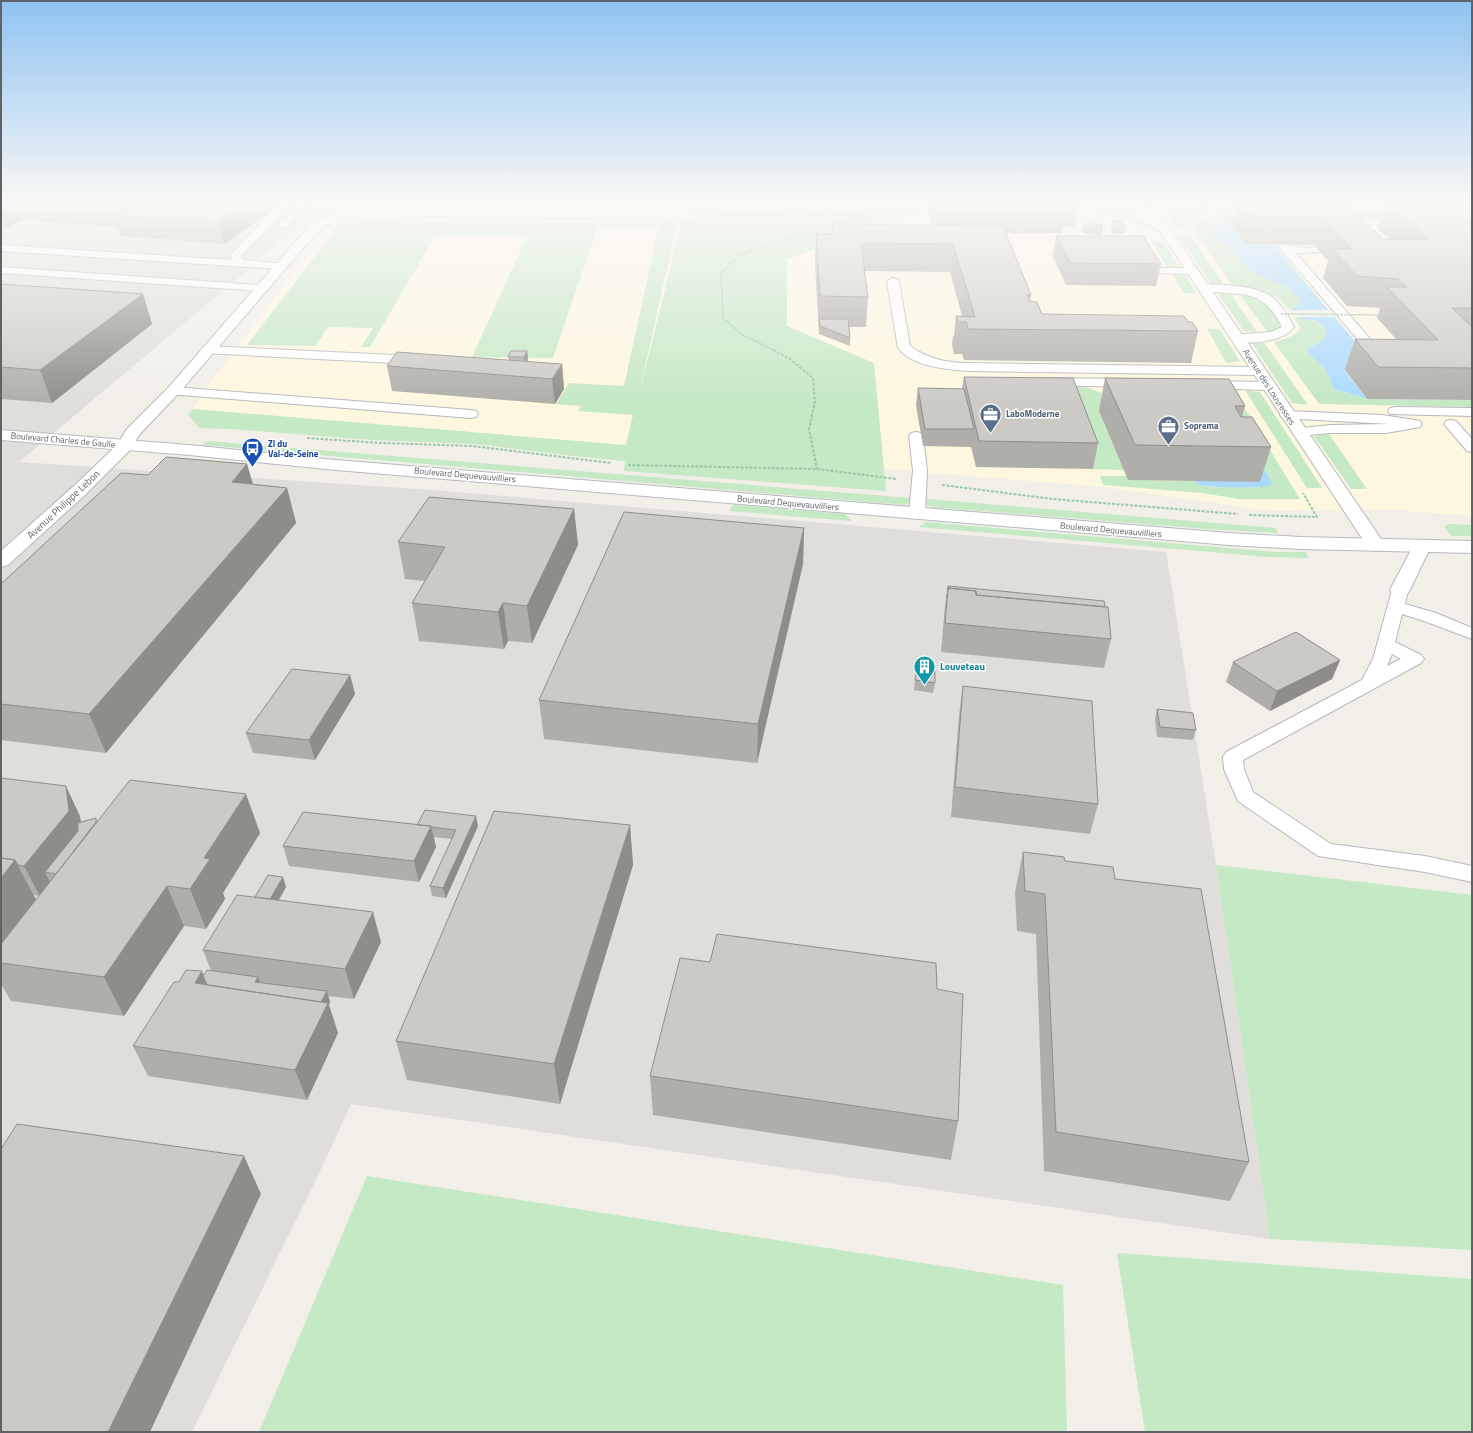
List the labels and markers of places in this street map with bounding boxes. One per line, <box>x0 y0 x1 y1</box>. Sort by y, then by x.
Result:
office icon: LaboModerne <box>978 401 1004 434</box>
place label: LaboModerne <box>1006 407 1060 420</box>
office icon: Soprema <box>1156 413 1182 446</box>
place label: Soprema <box>1184 419 1219 432</box>
bus stop icon: ZI du Val-de-Seine <box>239 436 265 469</box>
place label: ZI du Val-de-Seine <box>268 437 319 460</box>
building icon: Louveteau <box>911 653 937 686</box>
place label: Louveteau <box>940 659 985 674</box>

